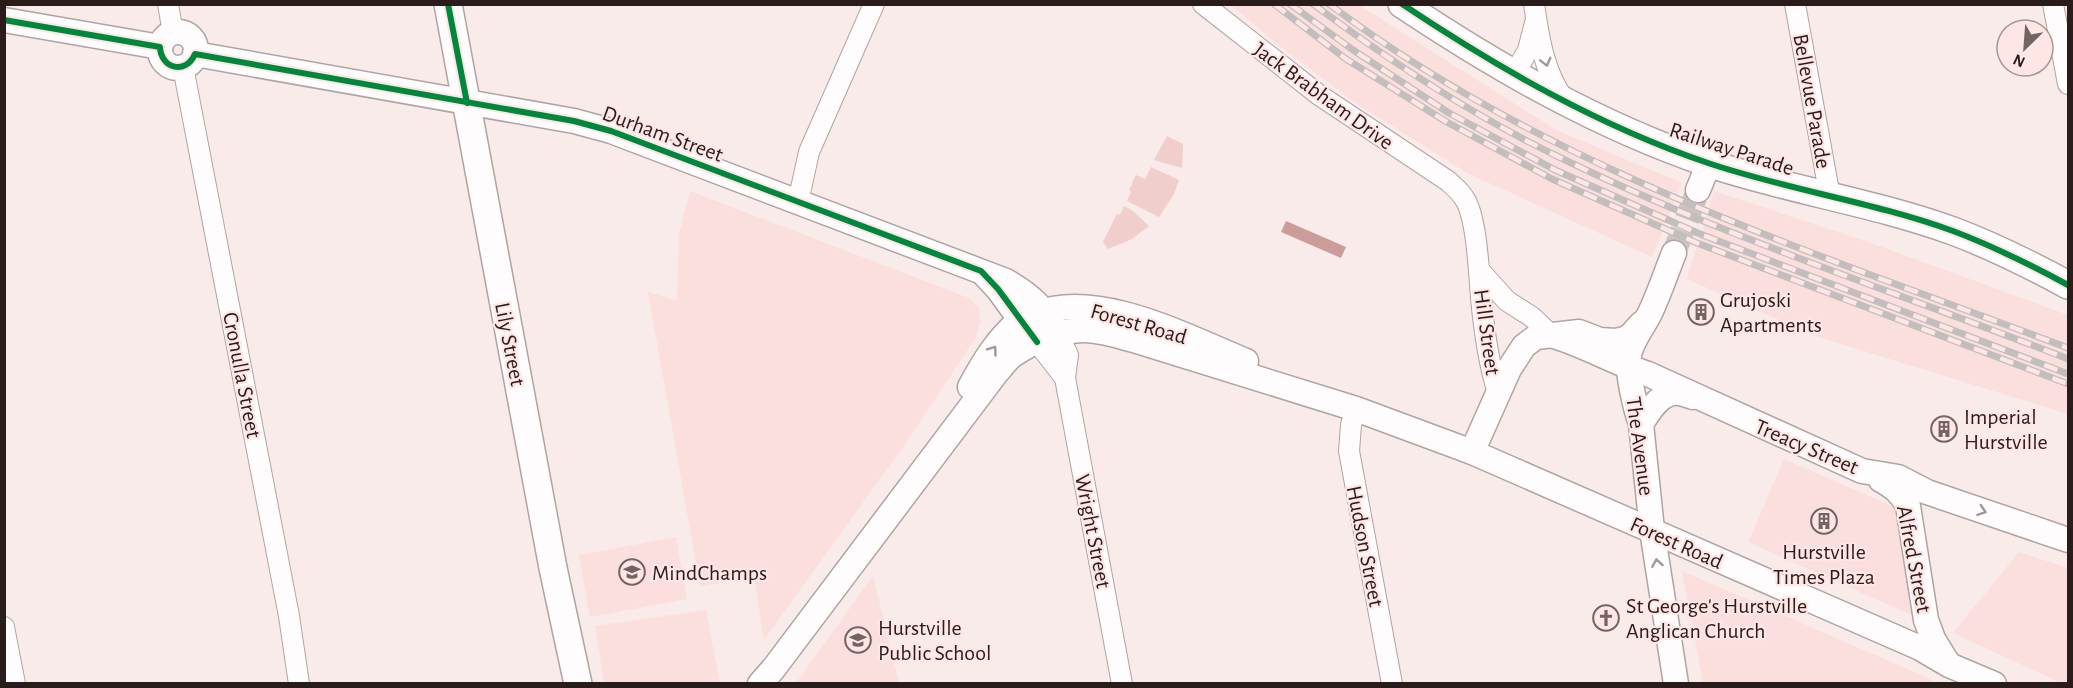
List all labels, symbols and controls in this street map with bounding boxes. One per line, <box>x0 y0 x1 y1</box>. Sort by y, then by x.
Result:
north arrow <box>1995 18 2055 78</box>
street label: Bellevue Parade <box>1789 32 1835 170</box>
street label: Jack Brabham Drive <box>1249 38 1397 154</box>
text: N <box>2011 51 2028 70</box>
one-way arrow <box>1538 57 1551 67</box>
street label: Durham Street <box>599 102 726 166</box>
street label: Railway Parade <box>1667 118 1797 179</box>
street label: Hill Street <box>1470 288 1504 377</box>
place label: Grujoski Apartments <box>1720 289 1822 336</box>
building icon: Grujoski Apartments <box>1686 297 1716 327</box>
street label: Forest Road <box>1088 300 1189 348</box>
street label: Lily Street <box>491 301 529 388</box>
street label: Cronulla Street <box>219 310 265 440</box>
one-way arrow <box>985 345 996 356</box>
street label: The Avenue <box>1622 395 1658 497</box>
place label: Imperial Hurstville <box>1964 406 2048 453</box>
building icon: Imperial Hurstville <box>1929 414 1959 444</box>
street label: Treacy Street <box>1752 415 1862 479</box>
street label: Wright Street <box>1071 472 1115 590</box>
street label: Hudson Street <box>1342 484 1388 609</box>
street label: Alfred Street <box>1893 504 1935 615</box>
one-way arrow <box>1976 504 1987 516</box>
building icon: Hurstville Times Plaza <box>1809 506 1839 536</box>
street label: Forest Road <box>1627 513 1726 573</box>
place label: Hurstville Times Plaza <box>1773 541 1875 588</box>
school or university icon: MindChamps <box>617 557 647 587</box>
one-way arrow <box>1652 559 1664 568</box>
place label: MindChamps <box>652 562 767 584</box>
place label: St George's Hurstville Anglican Church <box>1626 595 1807 642</box>
church icon: St George's Hurstville Anglican Church <box>1591 603 1621 633</box>
place label: Hurstville Public School <box>878 617 991 664</box>
school or university icon: Hurstville Public School <box>843 625 873 655</box>

